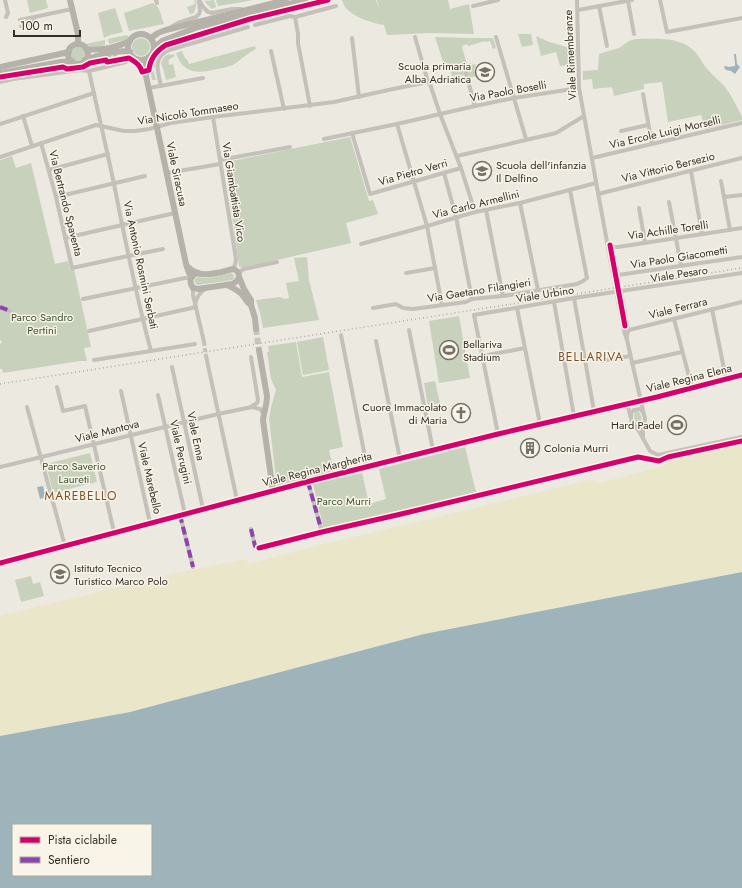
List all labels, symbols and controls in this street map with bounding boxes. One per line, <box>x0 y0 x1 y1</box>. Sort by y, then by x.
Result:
street label: Viale Rimembranze <box>560 9 580 101</box>
scale bar <box>14 12 80 38</box>
text: 100 m <box>20 17 53 35</box>
place label: Scuola primaria Alba Adriatica <box>398 58 471 87</box>
school or university icon: Scuola primaria Alba Adriatica <box>474 61 496 83</box>
street label: Via Paolo Boselli <box>468 76 548 106</box>
street label: Via Nicolò Tommaseo <box>136 97 240 129</box>
street label: Via Ercole Luigi Morselli <box>608 111 722 153</box>
street label: Viale Siracusa <box>162 140 192 208</box>
street label: Via Giambattista Vico <box>218 141 250 243</box>
street label: Via Bertrando Spaventa <box>45 148 87 258</box>
street label: Via Vittorio Bersezio <box>620 148 716 186</box>
street label: Via Pietro Verri <box>377 154 450 190</box>
place label: Scuola dell'infanzia Il Delfino <box>496 157 586 186</box>
school or university icon: Scuola dell'infanzia Il Delfino <box>471 160 493 182</box>
street label: Via Carlo Armellini <box>431 185 521 223</box>
street label: Via Antonio Rosmini Serbati <box>120 199 162 331</box>
street label: Via Achille Torelli <box>627 216 709 244</box>
street label: Via Paolo Giacometti <box>629 241 729 273</box>
street label: Viale Pesaro <box>649 262 709 286</box>
street label: Via Gaetano Filangieri <box>426 274 532 306</box>
street label: Viale Urbino <box>515 282 575 306</box>
street label: Viale Ferrara <box>647 293 709 323</box>
park label: Parco Sandro Pertini <box>11 309 73 338</box>
place label: Bellariva Stadium <box>463 336 502 365</box>
sports icon: Bellariva Stadium <box>438 339 460 361</box>
district label: BELLARIVA <box>558 348 624 366</box>
street label: Viale Regina Elena <box>645 360 733 396</box>
place label: Cuore Immacolato di Maria <box>362 399 447 428</box>
church icon: Cuore Immacolato di Maria <box>450 402 472 424</box>
street label: Viale Enna <box>183 410 209 462</box>
sports icon: Hard Padel <box>666 414 688 436</box>
street label: Viale Mantova <box>73 415 141 447</box>
place label: Hard Padel <box>611 417 663 433</box>
street label: Viale Perugini <box>166 418 196 486</box>
building icon: Colonia Murri <box>519 437 541 459</box>
street label: Viale Marebello <box>134 440 166 516</box>
place label: Colonia Murri <box>544 440 609 456</box>
street label: Viale Regina Margherita <box>261 448 373 490</box>
park label: Parco Saverio Laureti <box>42 458 106 487</box>
district label: MAREBELLO <box>44 487 118 505</box>
park label: Parco Murri <box>317 493 371 509</box>
place label: Istituto Tecnico Turistico Marco Polo <box>74 560 168 589</box>
school or university icon: Istituto Tecnico Turistico Marco Polo <box>49 563 71 585</box>
legend <box>12 824 152 876</box>
text: Pista ciclabile <box>48 831 117 849</box>
text: Sentiero <box>48 851 90 869</box>

